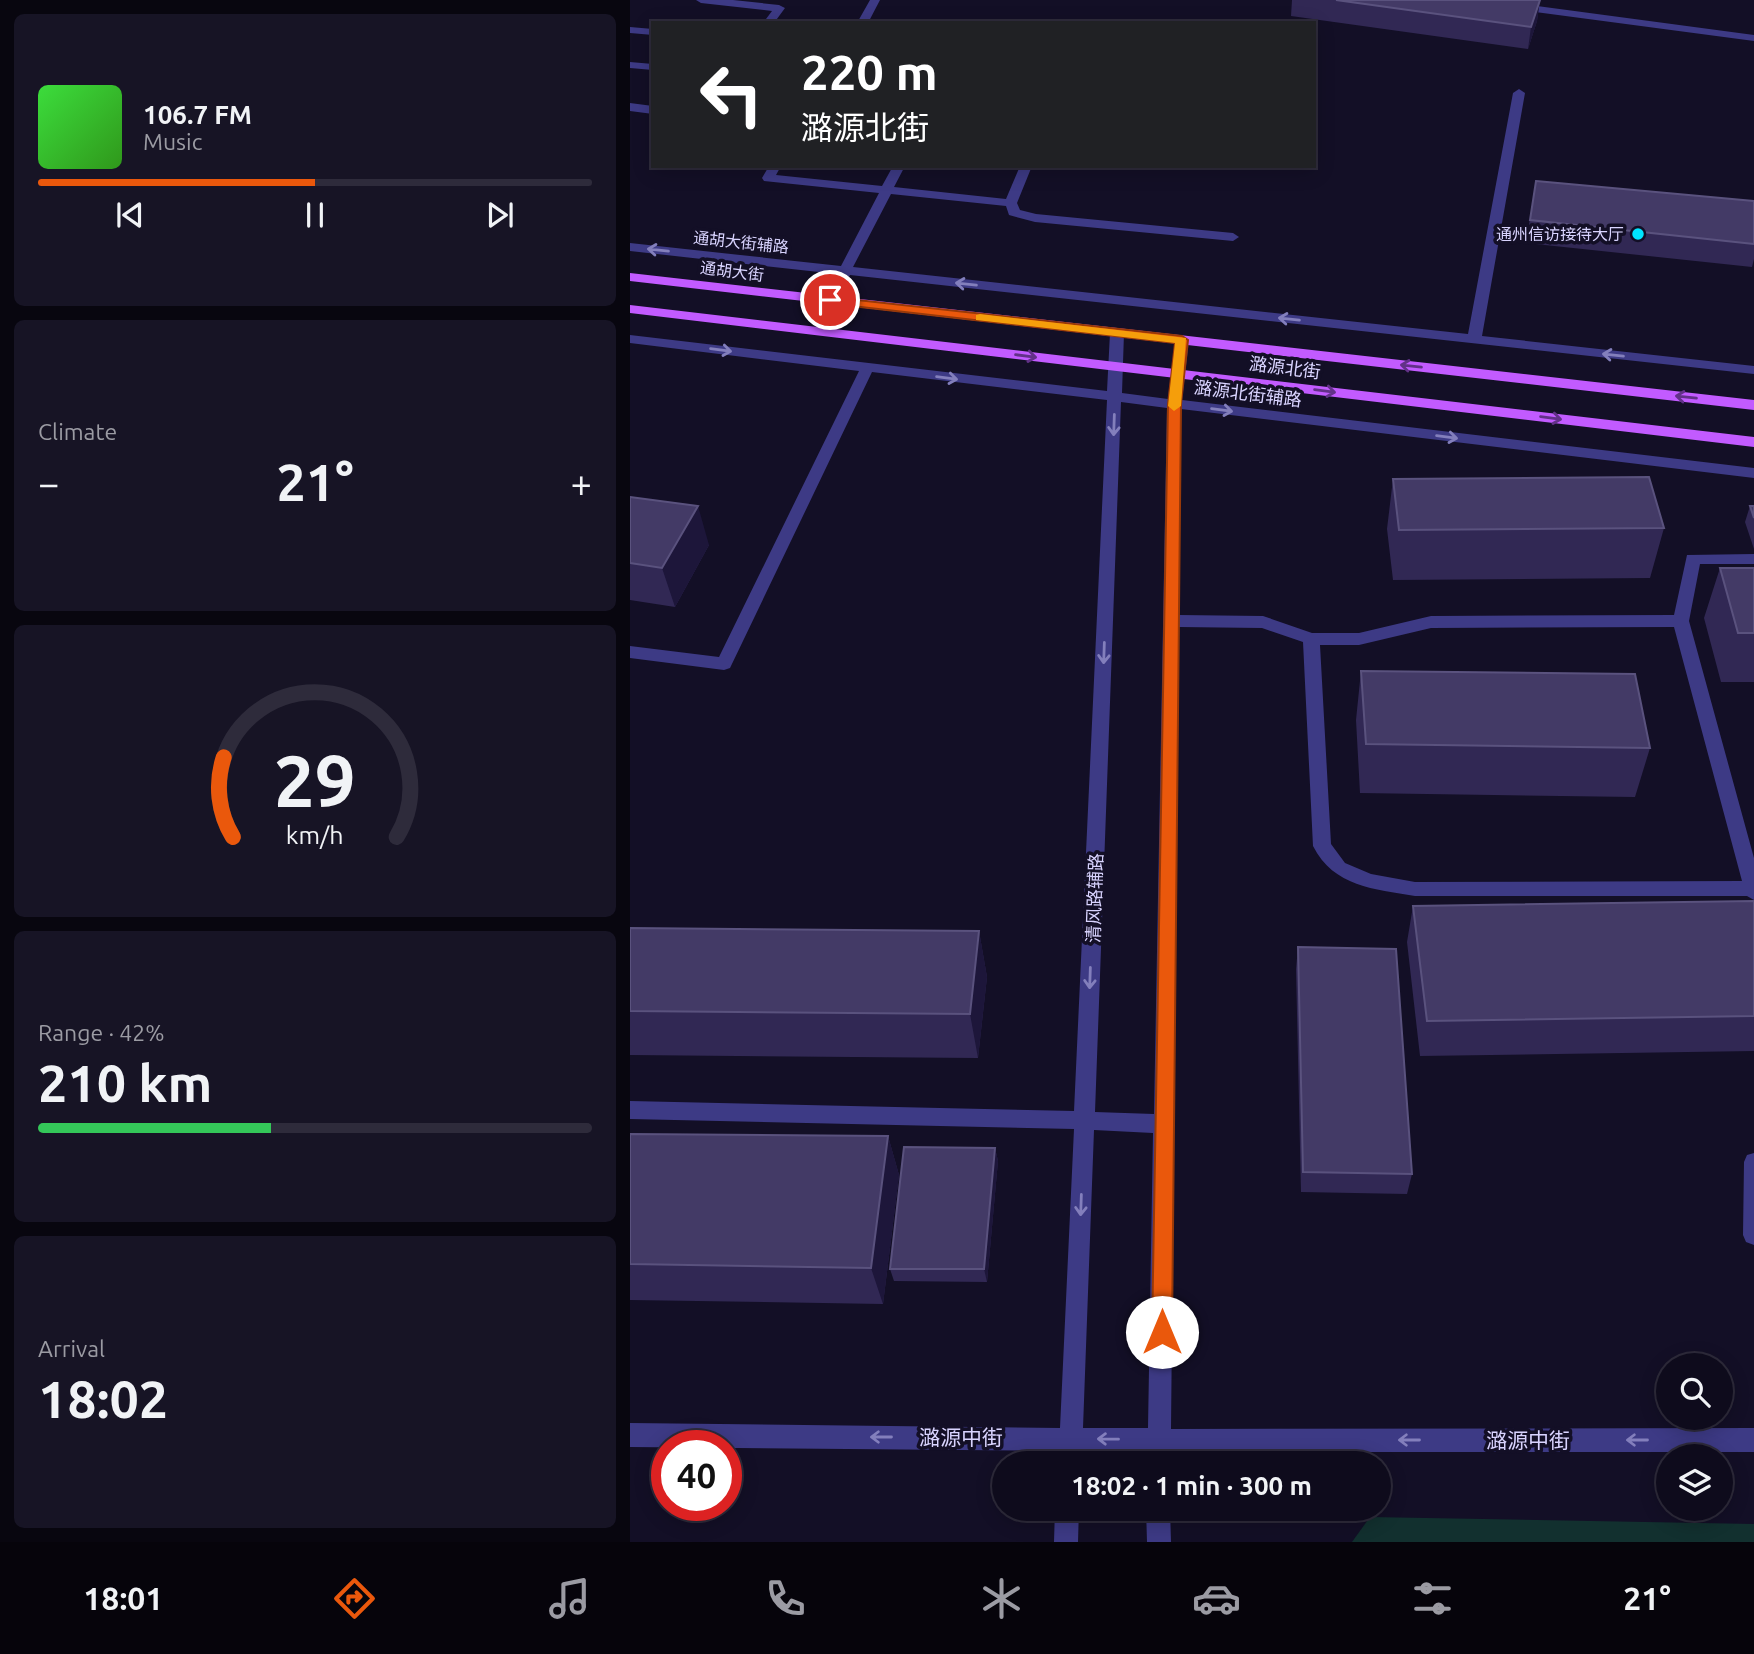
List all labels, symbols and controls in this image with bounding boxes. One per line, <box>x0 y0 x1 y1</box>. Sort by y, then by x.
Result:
text: 220 m <box>801 44 938 99</box>
icon: left <box>686 49 777 140</box>
text: 106.7 FM <box>143 100 252 129</box>
text: 潞源北街 <box>801 109 929 145</box>
text: Music <box>143 129 202 154</box>
icon: previous <box>111 196 149 234</box>
icon: pause <box>296 196 334 234</box>
icon: next <box>481 196 519 234</box>
place label: 通州信访接待大厅 <box>1496 225 1624 243</box>
marker: 通州信访接待大厅 <box>1630 226 1646 242</box>
street label: 通胡大街辅路 <box>692 228 790 256</box>
one-way arrow <box>647 243 669 256</box>
street label: 通胡大街 <box>699 258 765 284</box>
pin <box>800 270 860 330</box>
one-way arrow <box>955 277 978 290</box>
icon: arrive <box>811 281 849 319</box>
one-way arrow <box>1279 313 1301 326</box>
one-way arrow <box>709 344 732 357</box>
one-way arrow <box>1602 348 1625 361</box>
one-way arrow <box>1014 350 1037 363</box>
street label: 潞源北街 <box>1248 353 1322 381</box>
one-way arrow <box>1401 360 1423 373</box>
one-way arrow <box>935 371 958 384</box>
street label: 潞源北街辅路 <box>1193 376 1303 410</box>
one-way arrow <box>1313 384 1336 397</box>
one-way arrow <box>1675 391 1698 404</box>
one-way arrow <box>1210 403 1232 416</box>
one-way arrow <box>1539 411 1562 424</box>
one-way arrow <box>1107 414 1120 437</box>
text: Climate <box>38 419 117 444</box>
one-way arrow <box>1436 430 1458 443</box>
text: 21° <box>276 453 354 511</box>
text: − <box>38 462 59 504</box>
text: + <box>571 462 592 504</box>
one-way arrow <box>1097 641 1110 664</box>
text: 29 <box>274 739 356 821</box>
text: km/h <box>286 821 344 849</box>
street label: 清风路辅路 <box>1082 853 1106 943</box>
one-way arrow <box>1084 966 1097 989</box>
text: Range · 42% <box>38 1020 165 1045</box>
text: 210 km <box>38 1054 212 1112</box>
one-way arrow <box>1075 1194 1088 1217</box>
position arrow <box>1125 1295 1199 1369</box>
text: Arrival <box>38 1336 105 1361</box>
map controls <box>1656 1353 1733 1521</box>
button: search <box>1656 1353 1733 1430</box>
text: 18:02 <box>38 1370 168 1428</box>
street label: 潞源中街 <box>919 1425 1003 1449</box>
street label: 潞源中街 <box>1486 1428 1570 1452</box>
speed limit sign: 40 <box>651 1430 742 1521</box>
one-way arrow <box>870 1430 893 1444</box>
one-way arrow <box>1097 1432 1120 1445</box>
one-way arrow <box>1398 1433 1421 1447</box>
one-way arrow <box>1626 1433 1649 1447</box>
button: layers <box>1656 1444 1733 1521</box>
text: 18:02 · 1 min · 300 m <box>1071 1471 1312 1500</box>
icon: directions <box>330 1574 379 1623</box>
icon: music <box>545 1574 594 1623</box>
icon: phone <box>761 1574 810 1623</box>
icon: climate <box>977 1574 1026 1623</box>
icon: car <box>1192 1574 1241 1623</box>
icon: filters <box>1408 1574 1457 1623</box>
text: 18:01 <box>83 1580 163 1616</box>
text: 21° <box>1623 1580 1671 1616</box>

